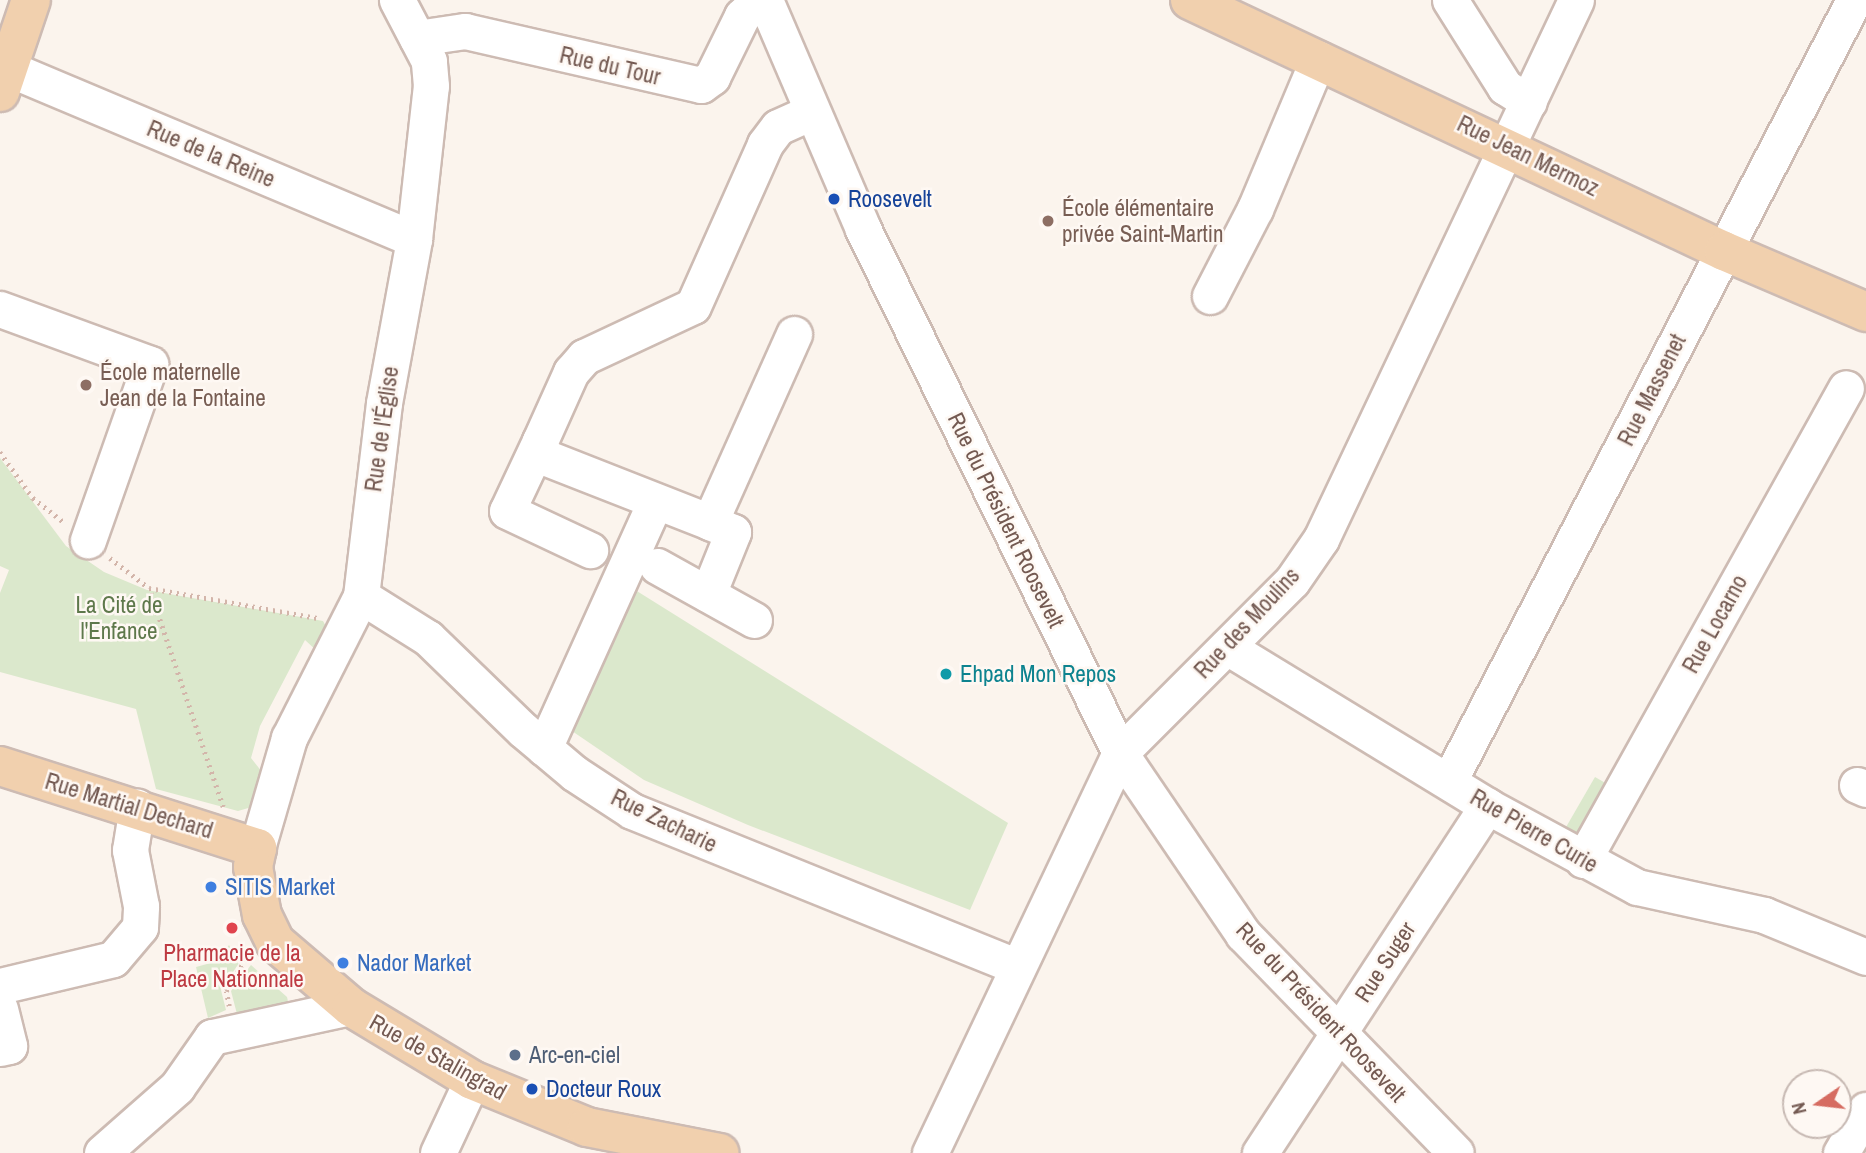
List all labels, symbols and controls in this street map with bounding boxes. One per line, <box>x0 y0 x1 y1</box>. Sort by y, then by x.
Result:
street label: Rue du Tour <box>557 41 663 91</box>
street label: Rue Jean Mermoz <box>1453 110 1603 202</box>
street label: Rue de la Reine <box>143 115 279 193</box>
place label: Roosevelt <box>848 185 932 213</box>
marker: Roosevelt <box>826 191 842 207</box>
place label: École élémentaire privée Saint-Martin <box>1062 194 1223 248</box>
marker: École élémentaire privée Saint-Martin <box>1040 213 1056 229</box>
street label: Rue Massenet <box>1612 330 1692 450</box>
place label: École maternelle Jean de la Fontaine <box>100 358 266 412</box>
street label: Rue de l'Église <box>360 365 404 493</box>
marker: École maternelle Jean de la Fontaine <box>78 377 94 393</box>
street label: Rue du Président Roosevelt <box>942 408 1070 632</box>
street label: Rue des Moulins <box>1189 562 1305 684</box>
street label: Rue Locarno <box>1677 570 1753 678</box>
park label: La Cité de l'Enfance <box>75 591 163 645</box>
place label: Ehpad Mon Repos <box>960 660 1116 688</box>
marker: Ehpad Mon Repos <box>938 666 954 682</box>
street label: Rue Martial Dechard <box>42 767 216 845</box>
street label: Rue Pierre Curie <box>1465 783 1603 879</box>
street label: Rue Zacharie <box>607 784 721 858</box>
place label: SITIS Market <box>225 873 335 901</box>
marker: SITIS Market <box>203 879 219 895</box>
street label: Rue du Président Roosevelt <box>1230 916 1412 1108</box>
street label: Rue Suger <box>1349 917 1421 1007</box>
marker: Pharmacie de la Place Nationnale <box>224 920 240 936</box>
place label: Pharmacie de la Place Nationnale <box>160 939 304 993</box>
place label: Nador Market <box>357 949 471 977</box>
marker: Nador Market <box>335 955 351 971</box>
street label: Rue de Stalingrad <box>365 1008 511 1106</box>
place label: Arc-en-ciel <box>529 1041 620 1069</box>
marker: Arc-en-ciel <box>507 1047 523 1063</box>
north arrow <box>1782 1069 1852 1139</box>
place label: Docteur Roux <box>546 1075 661 1103</box>
marker: Docteur Roux <box>524 1081 540 1097</box>
text: N <box>1785 1100 1813 1117</box>

